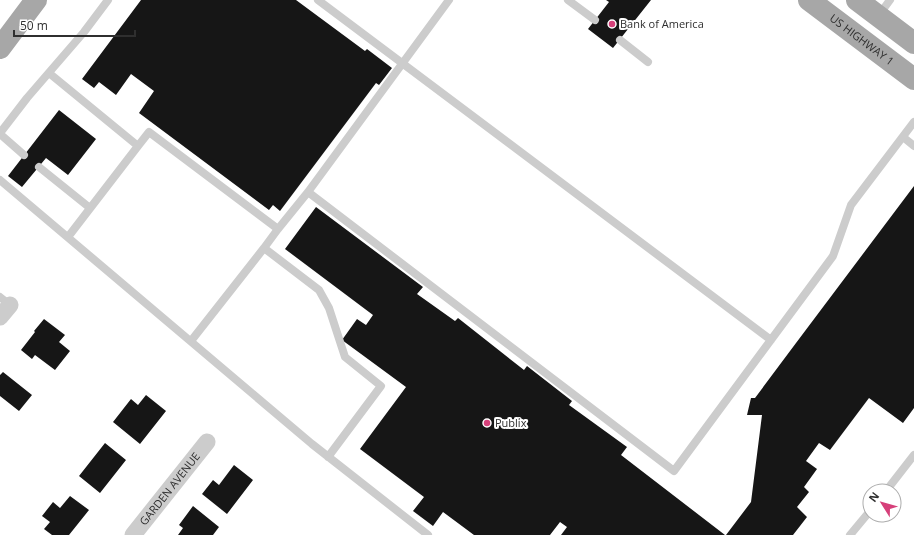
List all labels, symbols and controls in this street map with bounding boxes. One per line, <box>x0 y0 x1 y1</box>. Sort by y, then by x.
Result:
street label: US HIGHWAY 1 <box>827 10 897 68</box>
scale bar <box>14 12 135 38</box>
place label: Bank of America <box>620 16 704 31</box>
text: 50 m <box>20 17 48 34</box>
marker: Bank of America <box>607 19 617 29</box>
place label: Publix <box>495 415 527 430</box>
marker: Publix <box>482 418 492 428</box>
street label: GARDEN AVENUE <box>136 449 203 528</box>
north arrow <box>862 483 902 523</box>
text: N <box>865 489 882 505</box>

